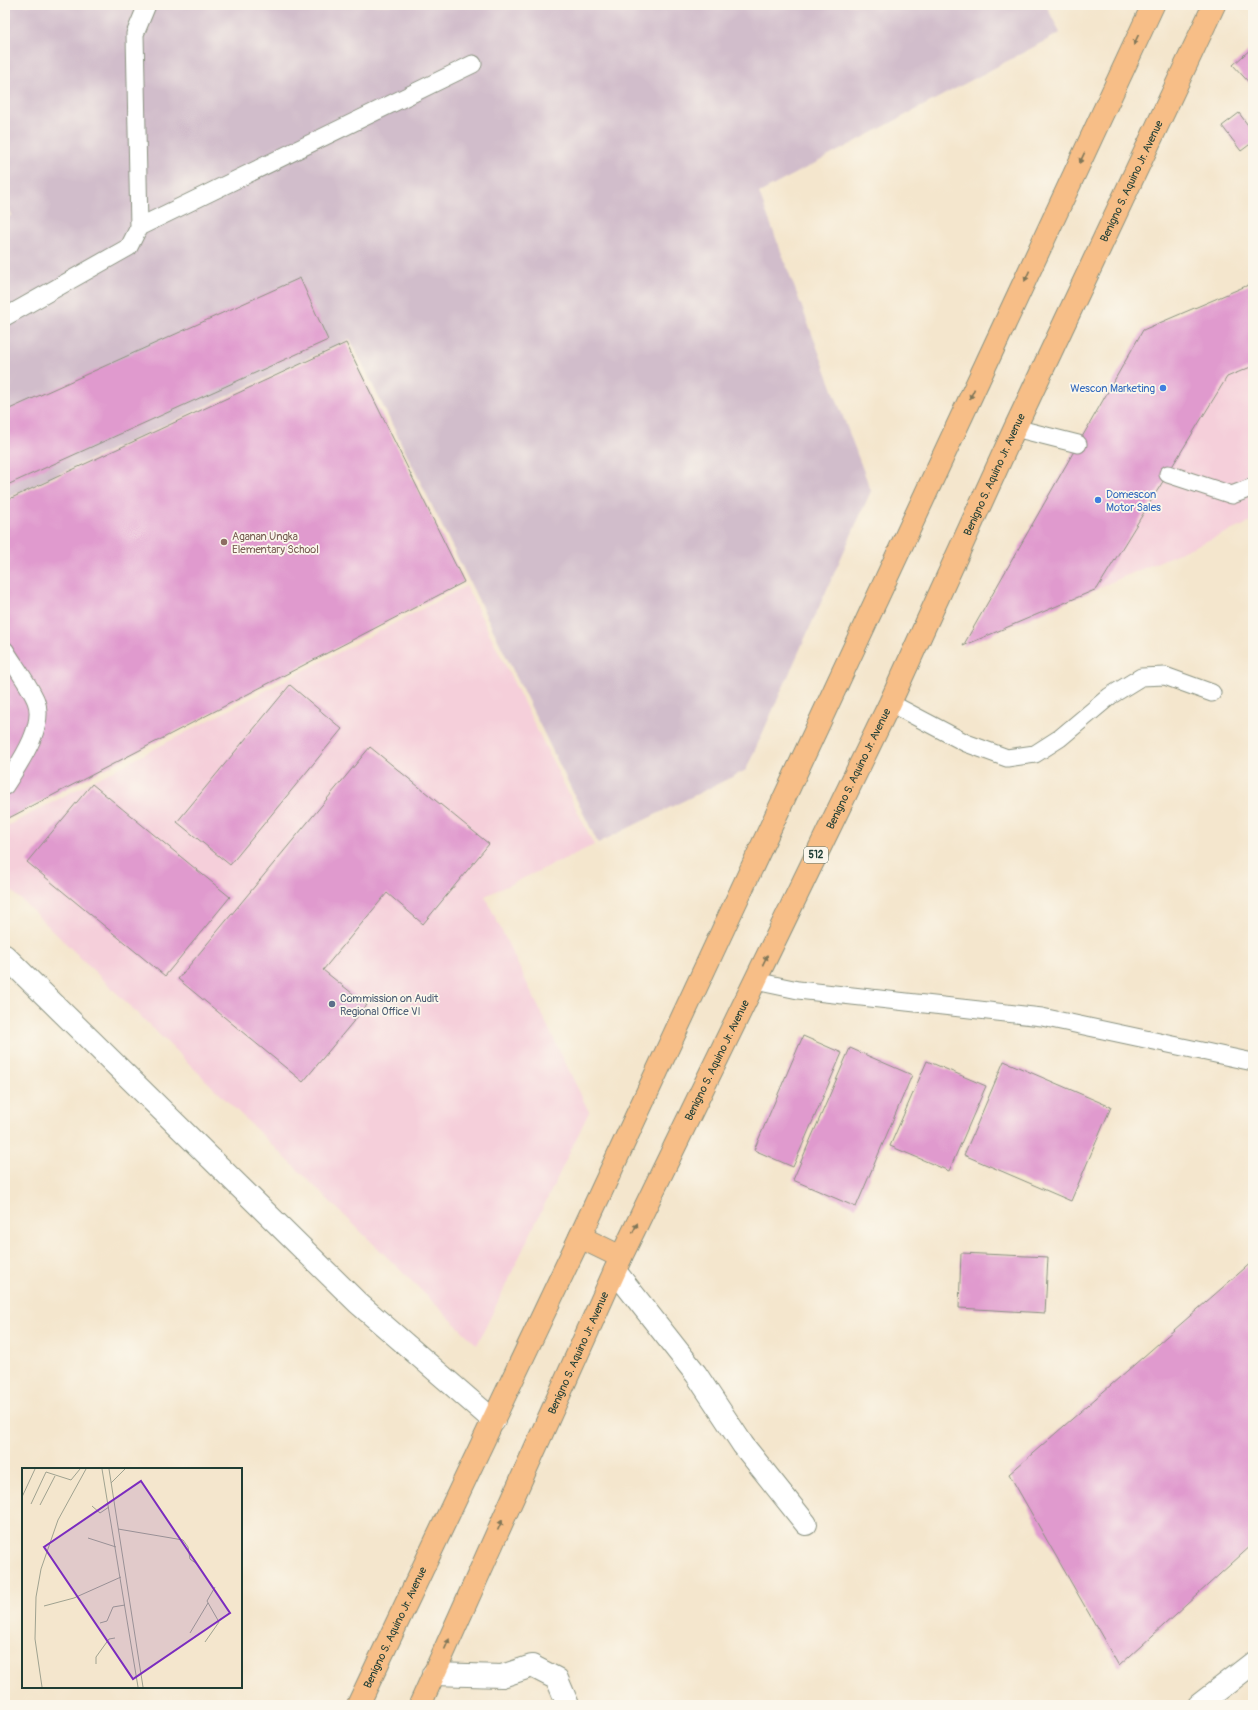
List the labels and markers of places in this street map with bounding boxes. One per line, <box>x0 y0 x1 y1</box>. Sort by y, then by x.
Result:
place label: Wescon Marketing <box>1070 382 1155 395</box>
marker: Wescon Marketing <box>1158 383 1168 393</box>
place label: Domescon Motor Sales <box>1106 488 1161 514</box>
marker: Domescon Motor Sales <box>1093 495 1103 505</box>
place label: Aganan Ungka Elementary School <box>232 530 319 556</box>
marker: Aganan Ungka Elementary School <box>219 537 229 547</box>
place label: Commission on Audit Regional Office VI <box>340 992 439 1018</box>
marker: Commission on Audit Regional Office VI <box>327 999 337 1009</box>

